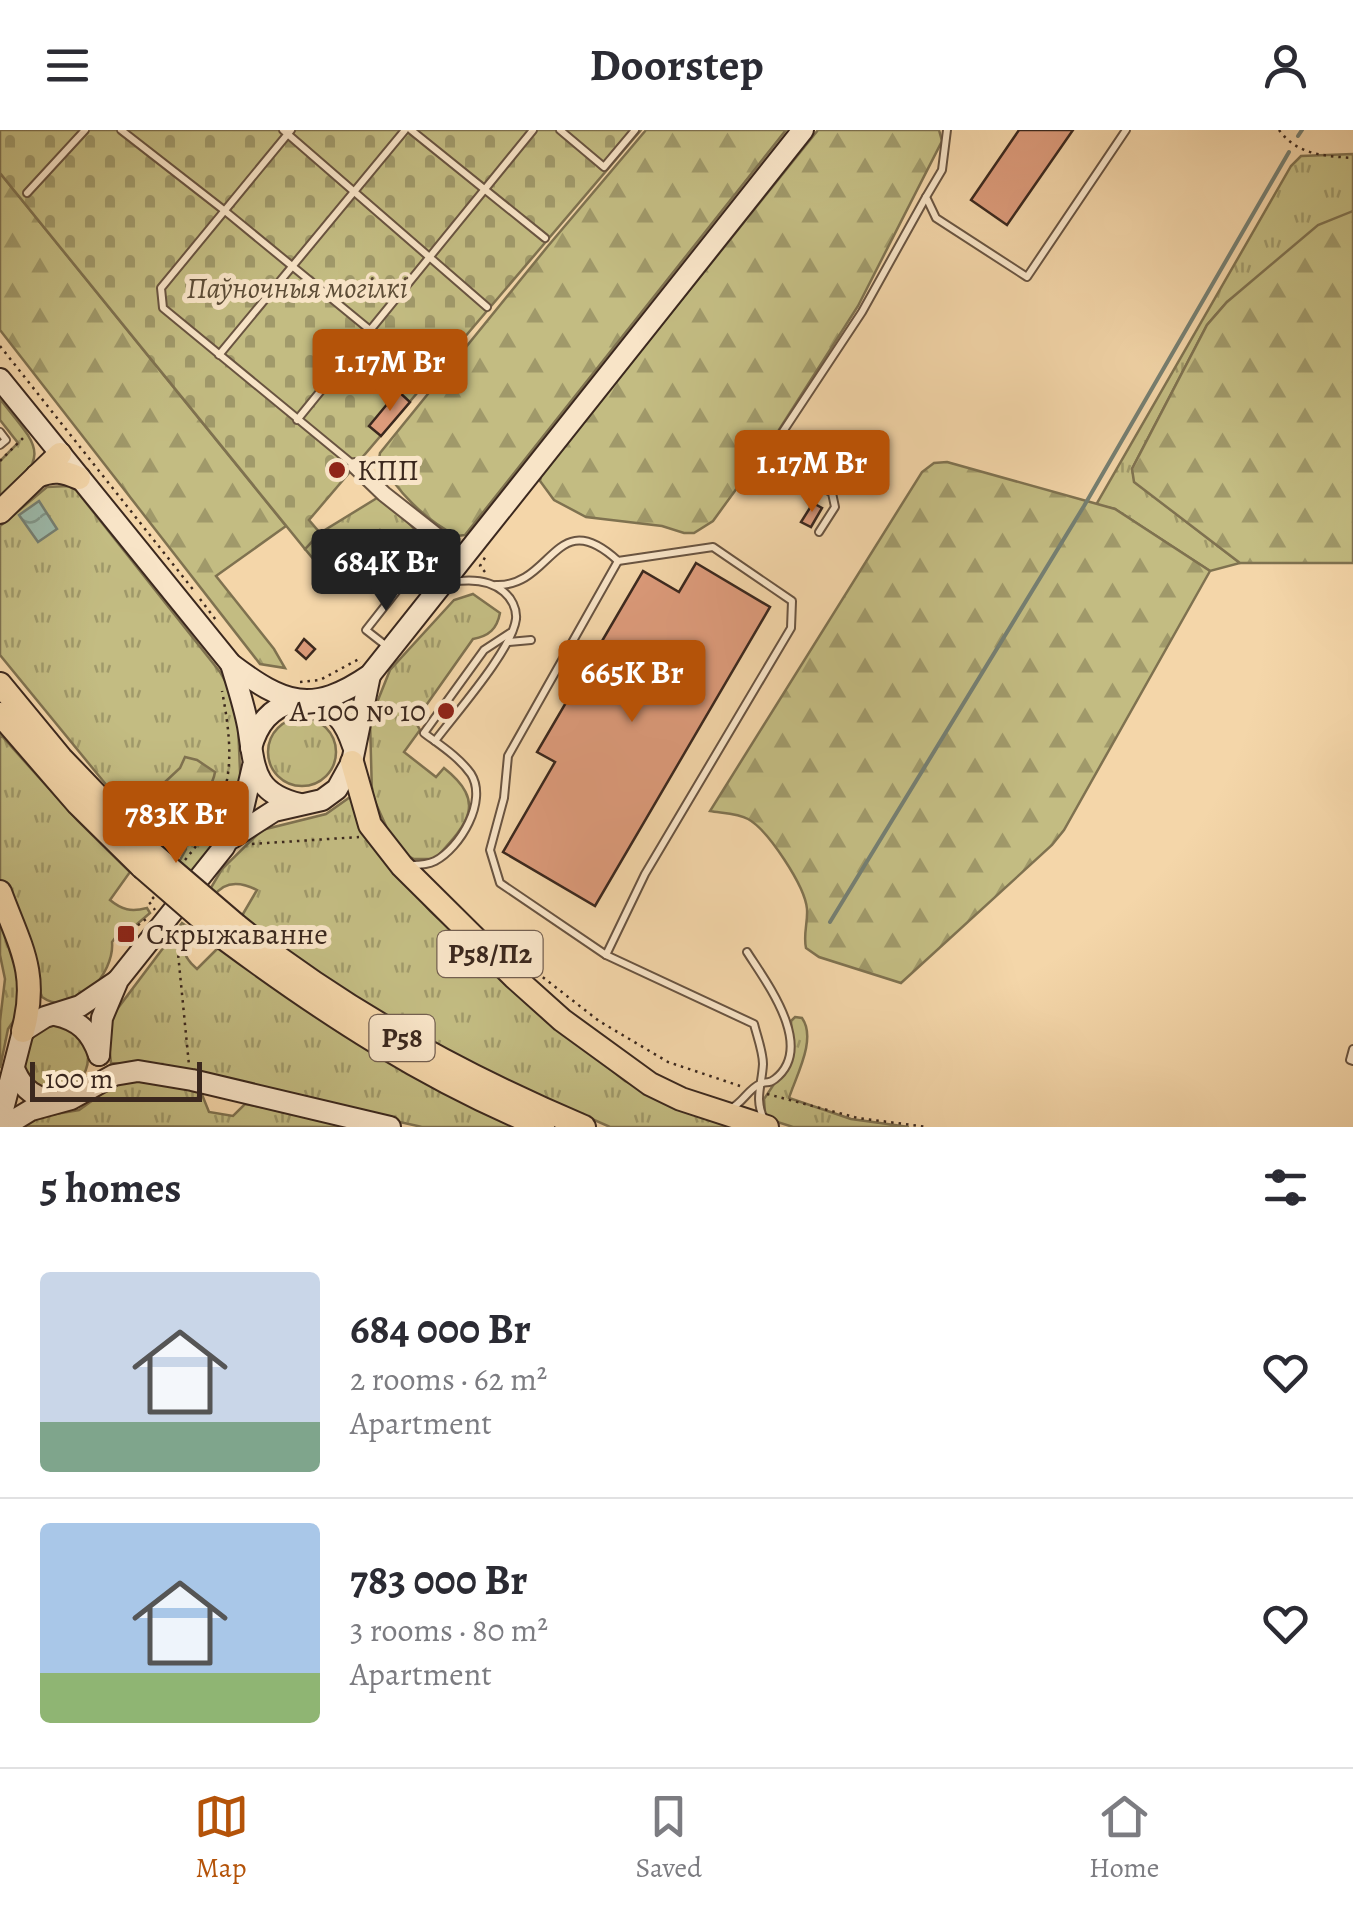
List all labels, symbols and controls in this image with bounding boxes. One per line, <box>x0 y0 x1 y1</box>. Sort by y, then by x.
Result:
text: Doorstep <box>589 34 764 96</box>
icon: menu <box>40 38 95 93</box>
icon: person <box>1258 38 1313 93</box>
park label: Паўночныя могілкі <box>186 268 408 308</box>
pin: 1.17M Br <box>287 329 493 414</box>
text: 1.17M Br <box>335 339 445 383</box>
pin: 1.17M Br <box>709 430 915 515</box>
text: 1.17M Br <box>757 440 867 484</box>
place label: КПП <box>357 450 419 490</box>
marker: КПП <box>326 459 348 481</box>
pin: 684K Br <box>294 529 478 614</box>
text: 684K Br <box>334 539 438 583</box>
pin: 665K Br <box>540 640 724 725</box>
text: 665K Br <box>580 650 684 694</box>
place label: А-100 № 10 <box>289 691 426 731</box>
marker: А-100 № 10 <box>435 700 457 722</box>
pin: 783K Br <box>84 781 268 866</box>
text: 783K Br <box>125 791 227 835</box>
place label: Скрыжаванне <box>146 914 328 954</box>
marker: Скрыжаванне <box>115 923 137 945</box>
road number: Р58/П2 <box>438 931 542 977</box>
road number: Р58 <box>370 1015 434 1061</box>
scale bar <box>30 1057 202 1101</box>
text: 100 m <box>45 1060 113 1098</box>
text: 5 homes <box>40 1159 181 1216</box>
icon: filters <box>1258 1160 1313 1215</box>
text: 684 000 Br <box>350 1300 531 1357</box>
icon: home <box>120 1312 240 1432</box>
icon: heart <box>1258 1345 1313 1400</box>
text: 2 rooms · 62 m² <box>350 1357 547 1401</box>
text: Apartment <box>350 1401 492 1445</box>
text: 783 000 Br <box>350 1551 528 1608</box>
icon: home <box>120 1563 240 1683</box>
icon: heart <box>1258 1596 1313 1651</box>
text: 3 rooms · 80 m² <box>350 1608 548 1652</box>
text: Apartment <box>350 1652 492 1696</box>
tab: Map <box>194 1789 249 1887</box>
tab: Saved <box>636 1789 702 1887</box>
tab: Home <box>1089 1789 1159 1887</box>

